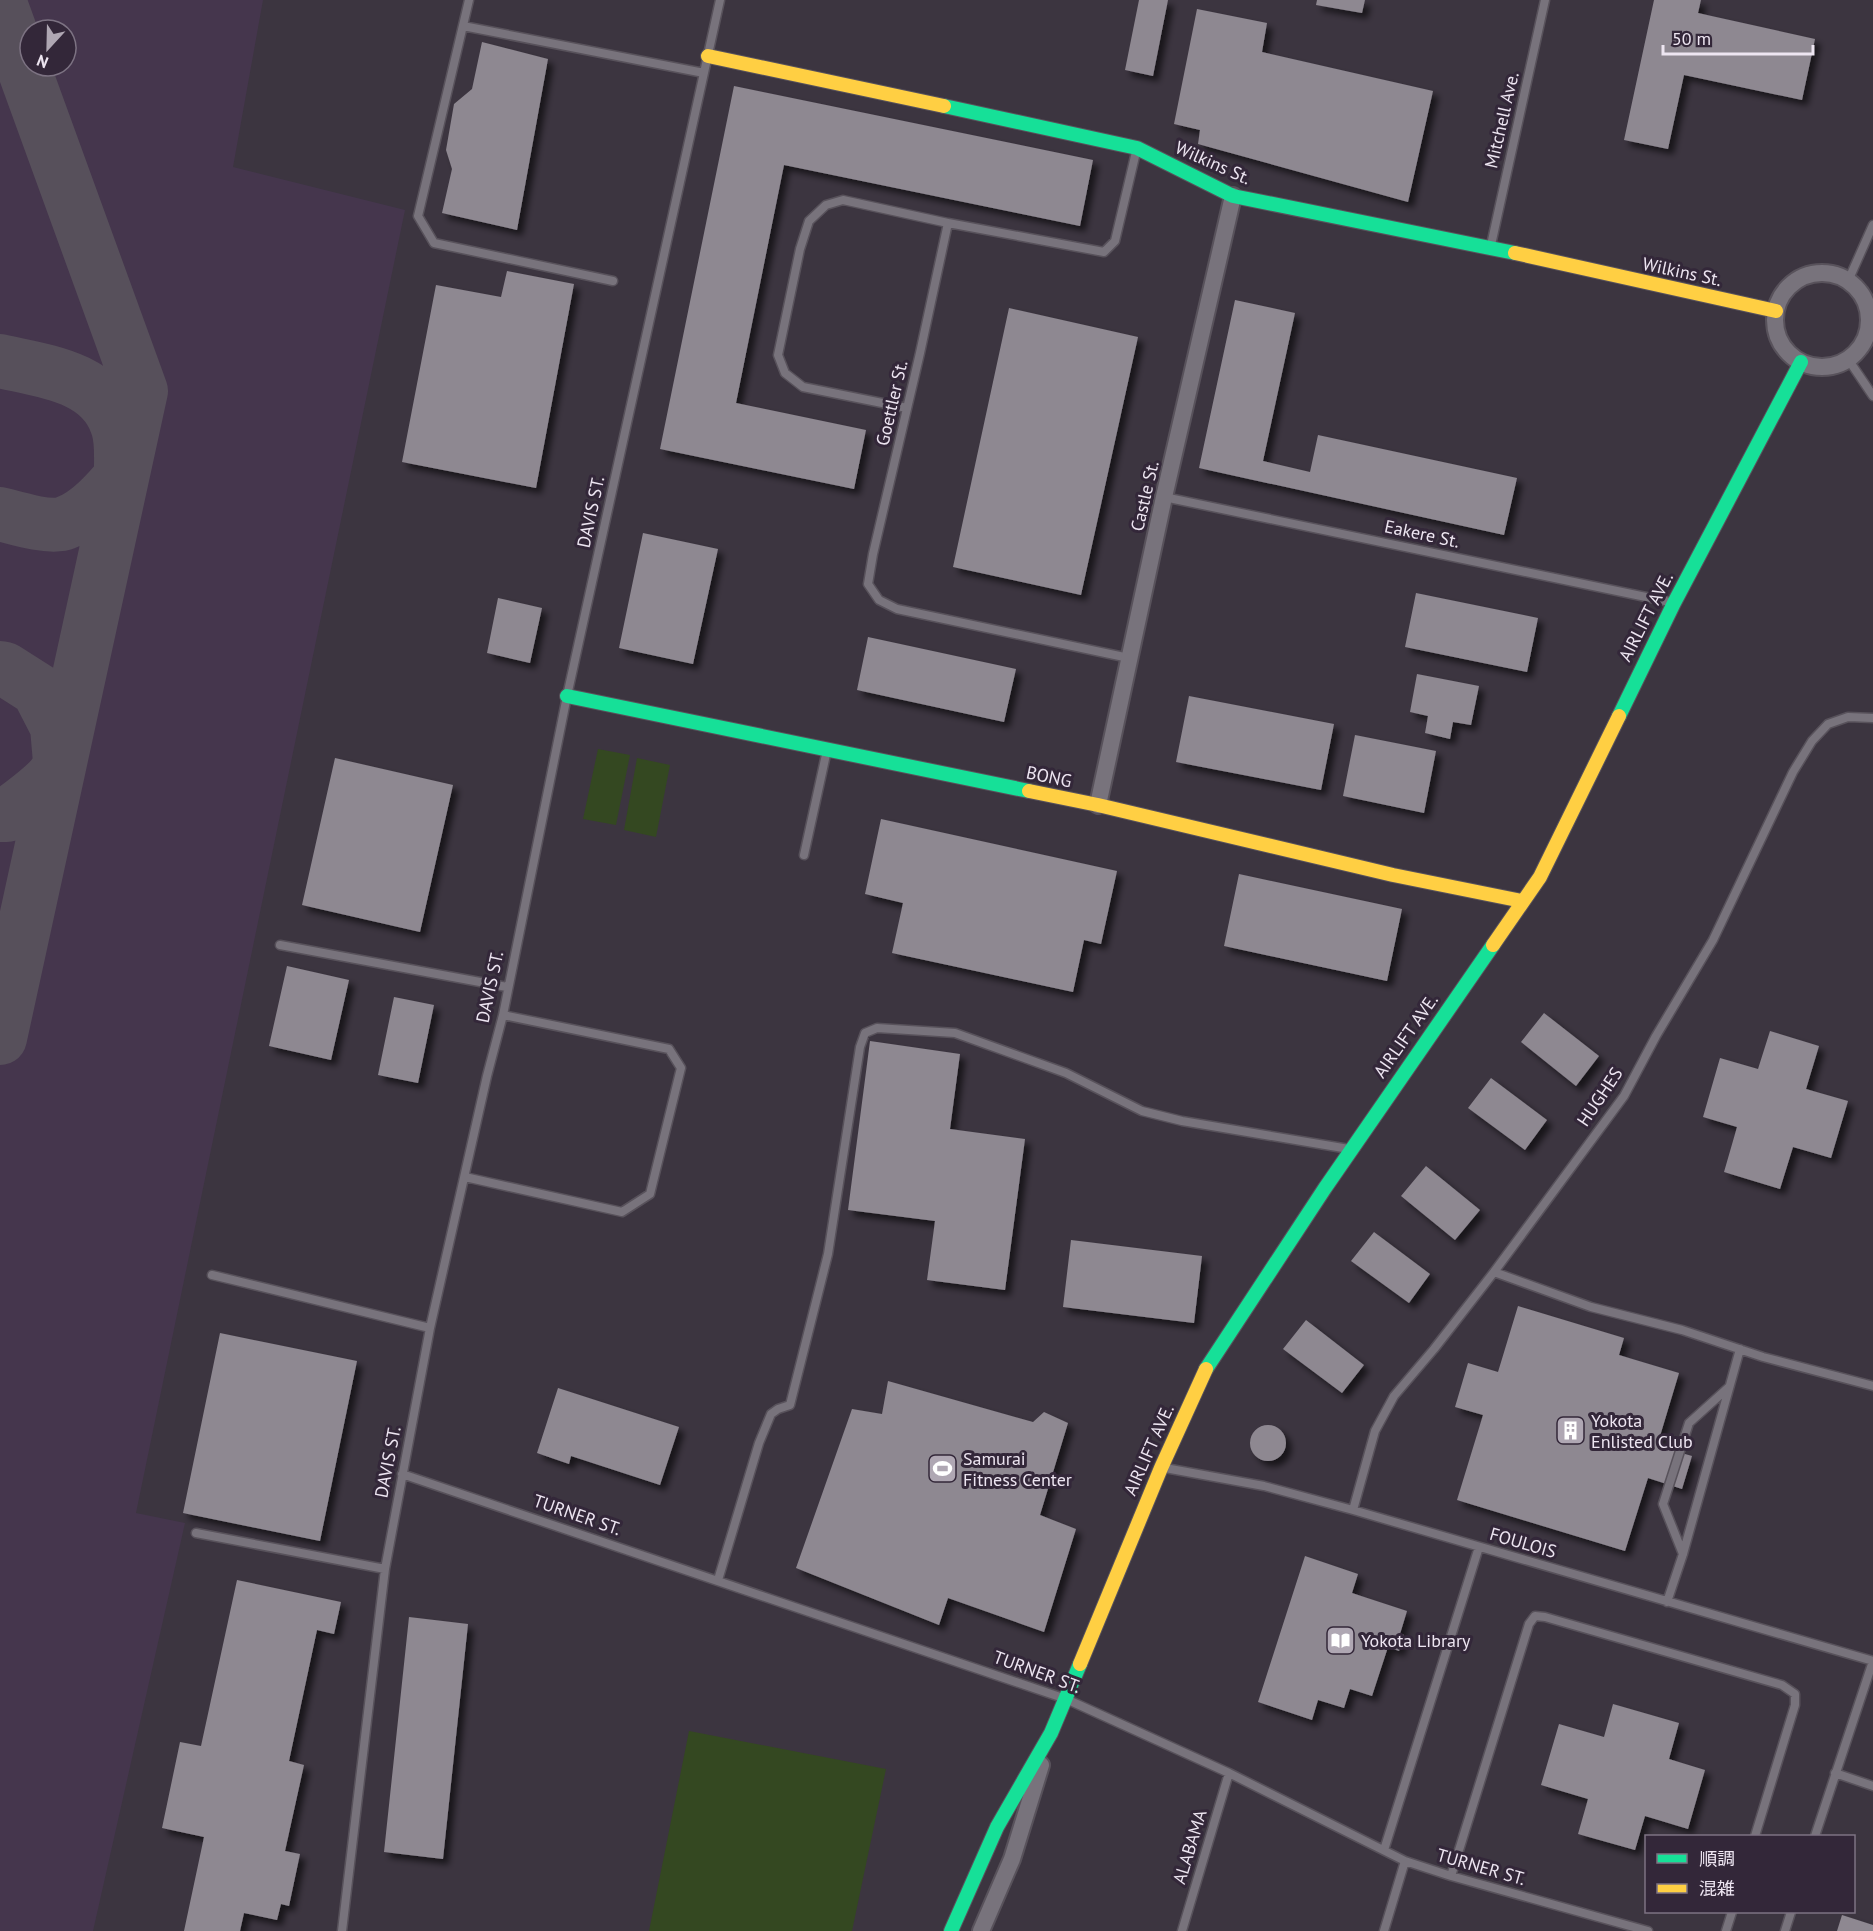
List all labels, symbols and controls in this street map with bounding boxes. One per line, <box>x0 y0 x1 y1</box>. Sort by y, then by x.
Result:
north arrow <box>18 18 78 78</box>
scale bar <box>1663 18 1813 56</box>
text: 50 m <box>1672 27 1711 50</box>
text: N <box>34 51 51 73</box>
street label: Mitchell Ave. <box>1479 69 1524 170</box>
street label: Wilkins St. <box>1172 136 1255 189</box>
street label: Wilkins St. <box>1640 252 1724 291</box>
street label: Goettler St. <box>871 358 913 448</box>
street label: Castle St. <box>1125 458 1164 533</box>
street label: DAVIS ST. <box>572 474 609 550</box>
street label: Eakere St. <box>1383 514 1462 553</box>
street label: AIRLIFT AVE. <box>1613 568 1678 665</box>
street label: BONG <box>1024 760 1074 793</box>
street label: DAVIS ST. <box>471 949 508 1025</box>
street label: AIRLIFT AVE. <box>1368 989 1443 1082</box>
street label: HUGHES <box>1572 1063 1628 1131</box>
street label: AIRLIFT AVE. <box>1118 1401 1179 1499</box>
place label: Yokota Enlisted Club <box>1591 1409 1693 1453</box>
building icon: Yokota Enlisted Club <box>1554 1415 1586 1447</box>
street label: DAVIS ST. <box>369 1424 406 1500</box>
place label: Samurai Fitness Center <box>963 1447 1072 1491</box>
sports icon: Samurai Fitness Center <box>926 1453 958 1485</box>
street label: TURNER ST. <box>530 1489 624 1540</box>
street label: FOULOIS <box>1487 1522 1559 1563</box>
library icon: Yokota Library <box>1324 1625 1356 1657</box>
place label: Yokota Library <box>1361 1629 1471 1652</box>
street label: TURNER ST. <box>990 1645 1084 1698</box>
street label: ALABAMA <box>1167 1807 1212 1887</box>
legend <box>1645 1835 1855 1913</box>
street label: TURNER ST. <box>1434 1843 1528 1890</box>
text: 順調 <box>1699 1847 1735 1870</box>
text: 混雑 <box>1699 1877 1735 1900</box>

